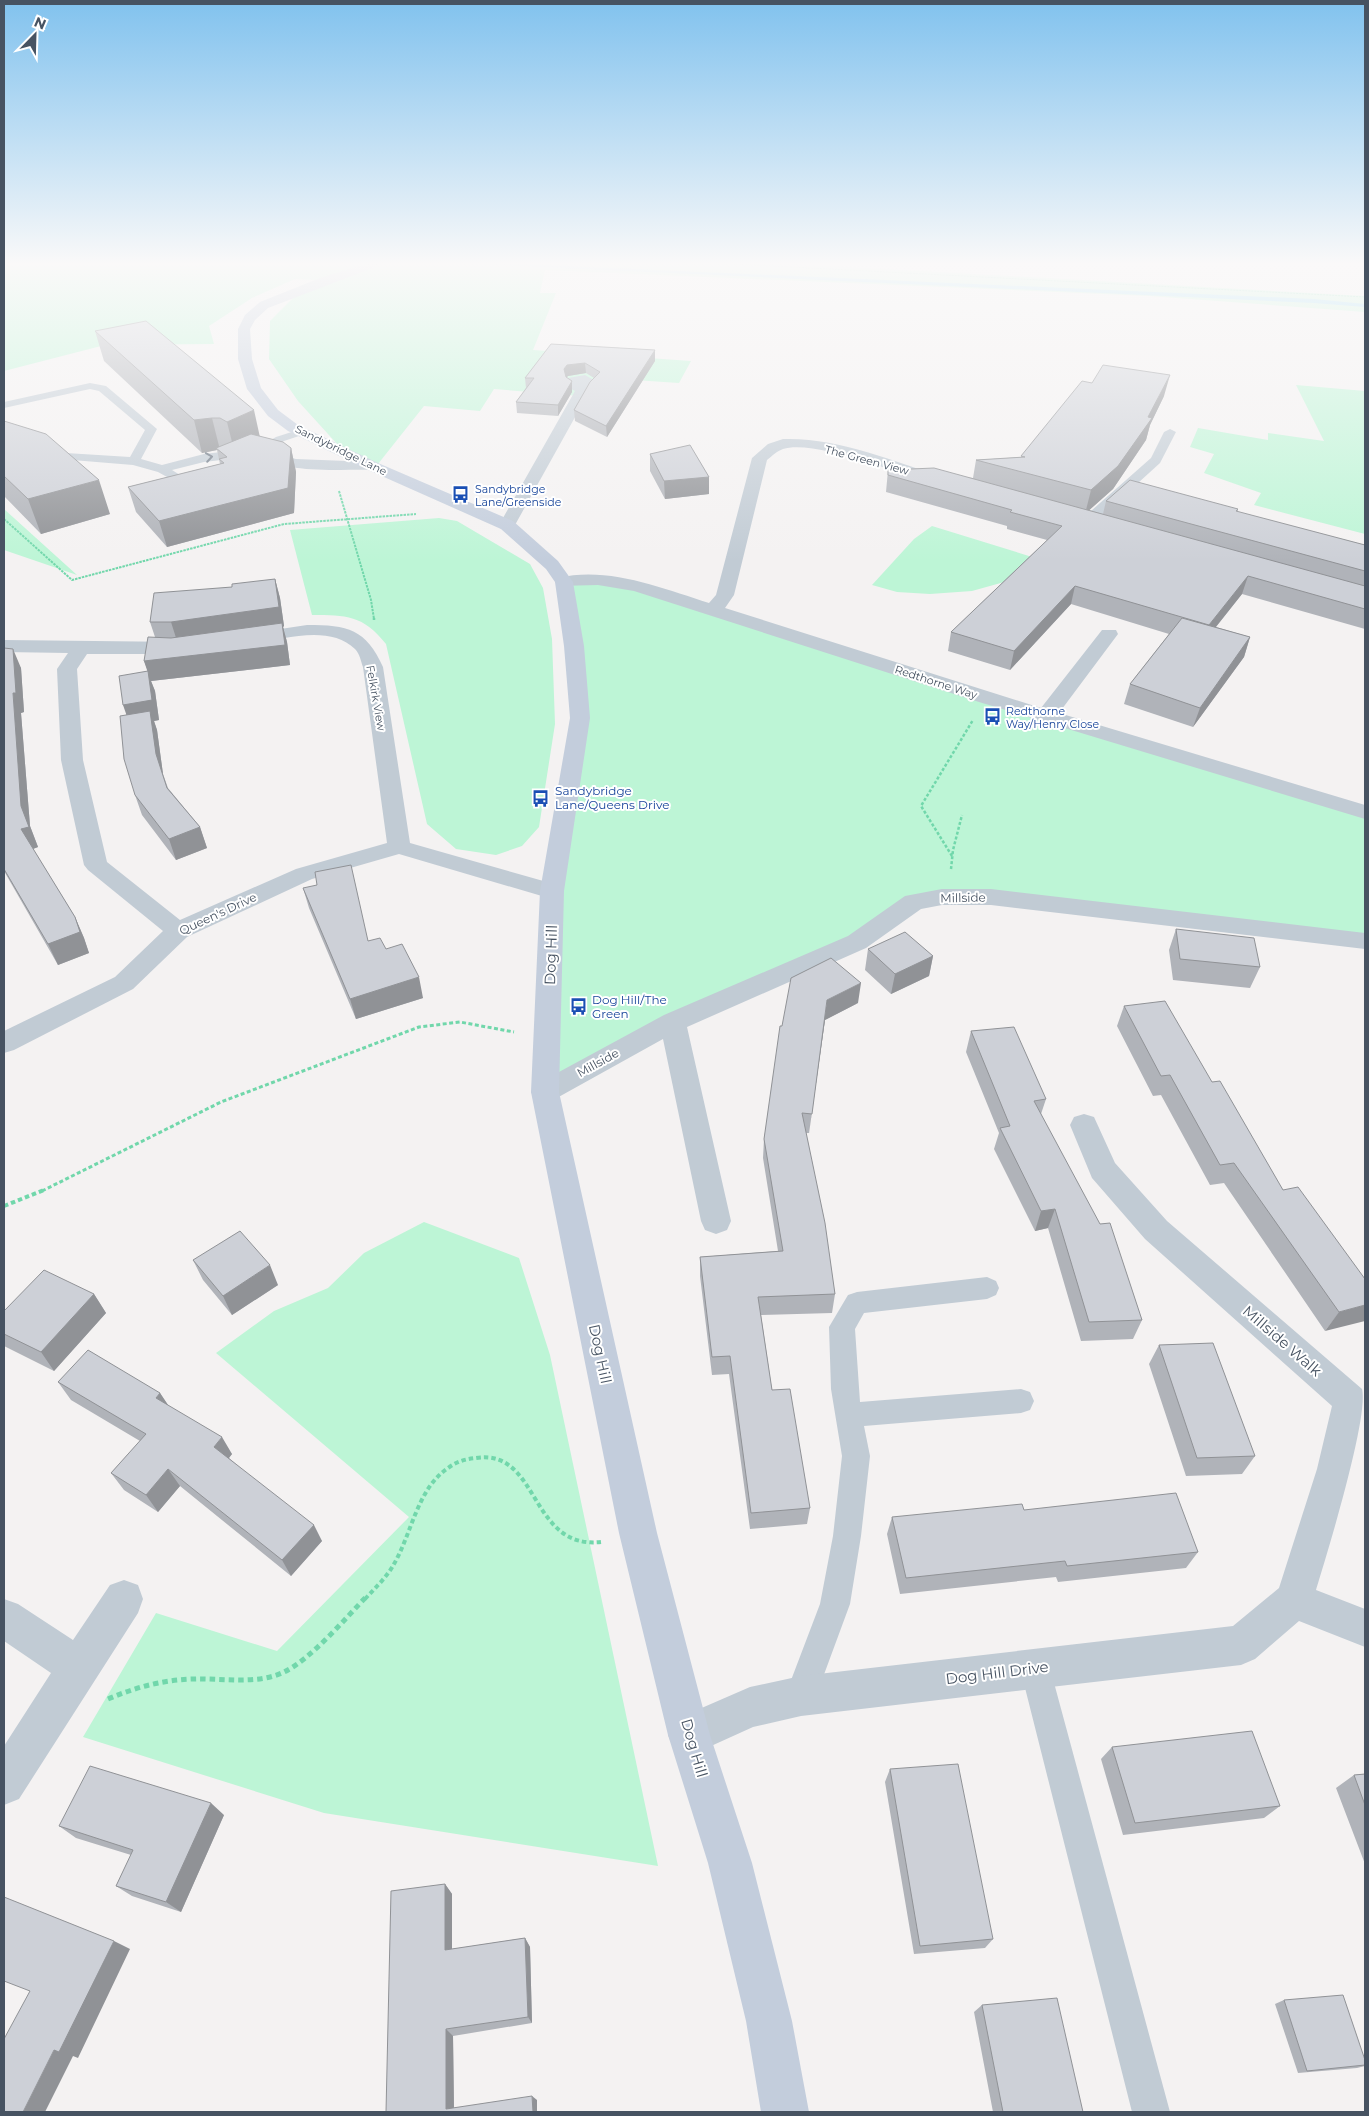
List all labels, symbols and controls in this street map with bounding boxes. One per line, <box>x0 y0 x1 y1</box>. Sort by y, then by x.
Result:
north arrow <box>10 10 60 60</box>
text: N <box>31 13 49 34</box>
street label: Sandybridge Lane <box>293 422 389 478</box>
street label: The Green View <box>824 442 911 478</box>
one-way arrow <box>204 453 213 463</box>
place label: Sandybridge Lane/Greenside <box>475 482 562 509</box>
bus stop icon: Sandybridge Lane/Greenside <box>451 485 471 505</box>
street label: Redthorne Way <box>893 662 979 702</box>
street label: Felkirk View <box>363 664 389 732</box>
place label: Redthorne Way/Henry Close <box>1006 704 1099 731</box>
bus stop icon: Redthorne Way/Henry Close <box>982 707 1002 727</box>
place label: Sandybridge Lane/Queens Drive <box>555 783 669 812</box>
bus stop icon: Sandybridge Lane/Queens Drive <box>531 788 551 808</box>
street label: Queen's Drive <box>177 889 259 938</box>
street label: Millside <box>940 890 986 905</box>
street label: Dog Hill <box>540 925 561 985</box>
place label: Dog Hill/The Green <box>592 992 667 1021</box>
bus stop icon: Dog Hill/The Green <box>568 997 588 1017</box>
street label: Millside <box>574 1045 621 1080</box>
street label: Millside Walk <box>1239 1301 1326 1380</box>
street label: Dog Hill <box>585 1322 616 1385</box>
street label: Dog Hill Drive <box>944 1657 1049 1688</box>
street label: Dog Hill <box>677 1716 712 1779</box>

